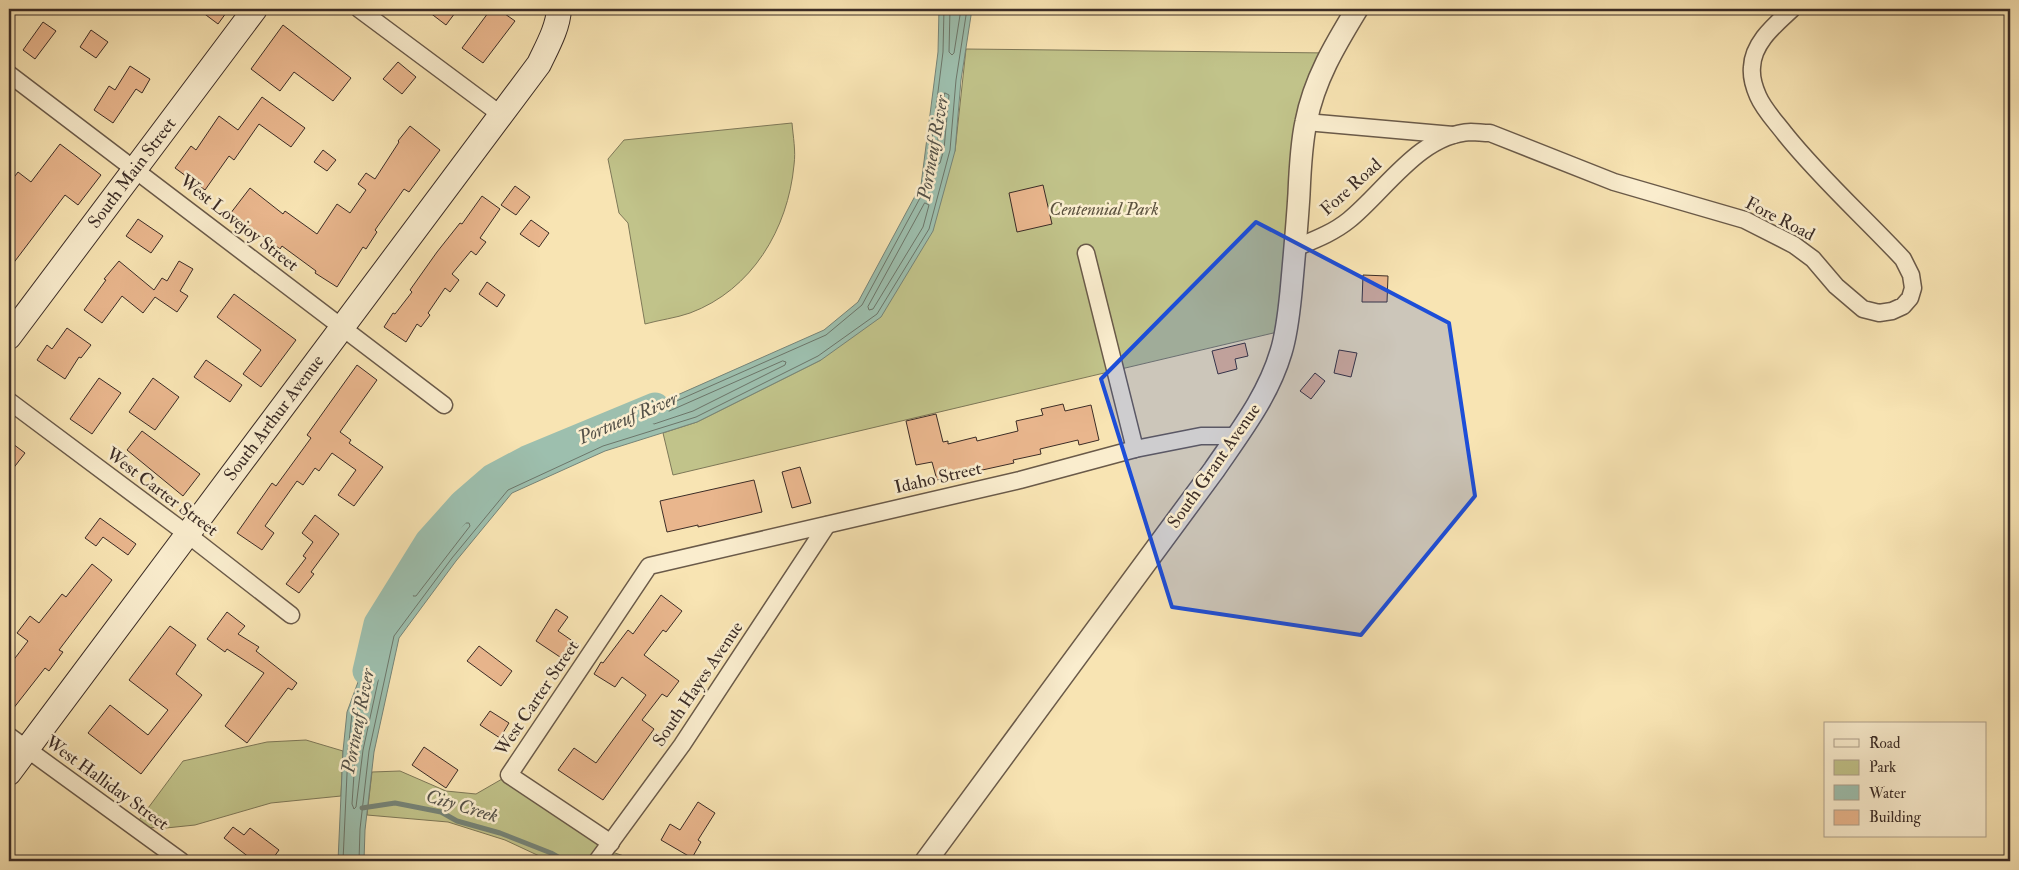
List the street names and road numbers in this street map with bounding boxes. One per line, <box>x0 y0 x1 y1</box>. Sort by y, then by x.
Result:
street label: South Main Street <box>83 113 181 233</box>
street label: Fore Road <box>1315 153 1387 221</box>
street label: West Lovejoy Street <box>174 169 303 277</box>
street label: Fore Road <box>1741 192 1819 246</box>
street label: South Arthur Avenue <box>219 350 329 486</box>
street label: South Grant Avenue <box>1162 399 1266 533</box>
street label: West Carter Street <box>101 442 223 542</box>
street label: Idaho Street <box>892 457 984 499</box>
street label: South Hayes Avenue <box>648 617 749 751</box>
street label: West Carter Street <box>489 636 584 761</box>
street label: West Halliday Street <box>40 730 173 836</box>

